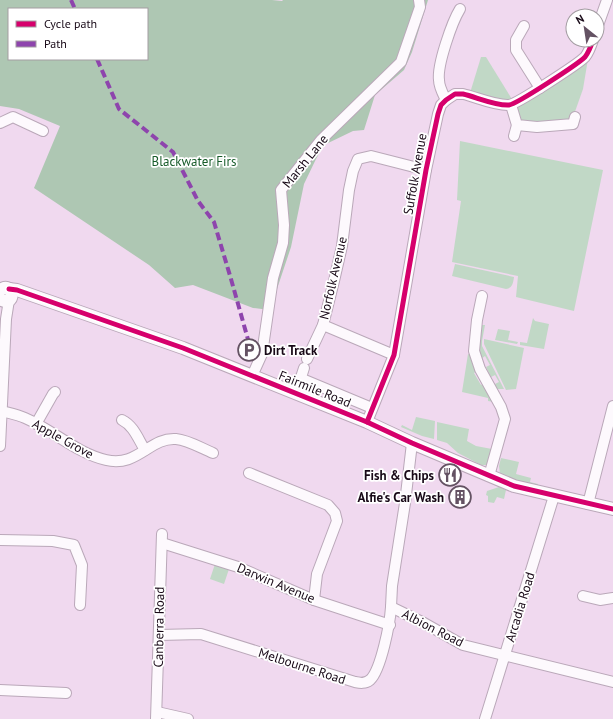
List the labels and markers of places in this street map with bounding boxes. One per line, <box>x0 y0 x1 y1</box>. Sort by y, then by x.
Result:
parking icon: Dirt Track <box>236 337 262 363</box>
place label: Dirt Track <box>264 342 318 359</box>
restaurant icon: Fish & Chips <box>437 462 463 488</box>
place label: Fish & Chips <box>364 467 435 484</box>
building icon: Alfie's Car Wash <box>447 484 473 510</box>
place label: Alfie's Car Wash <box>358 489 444 506</box>

